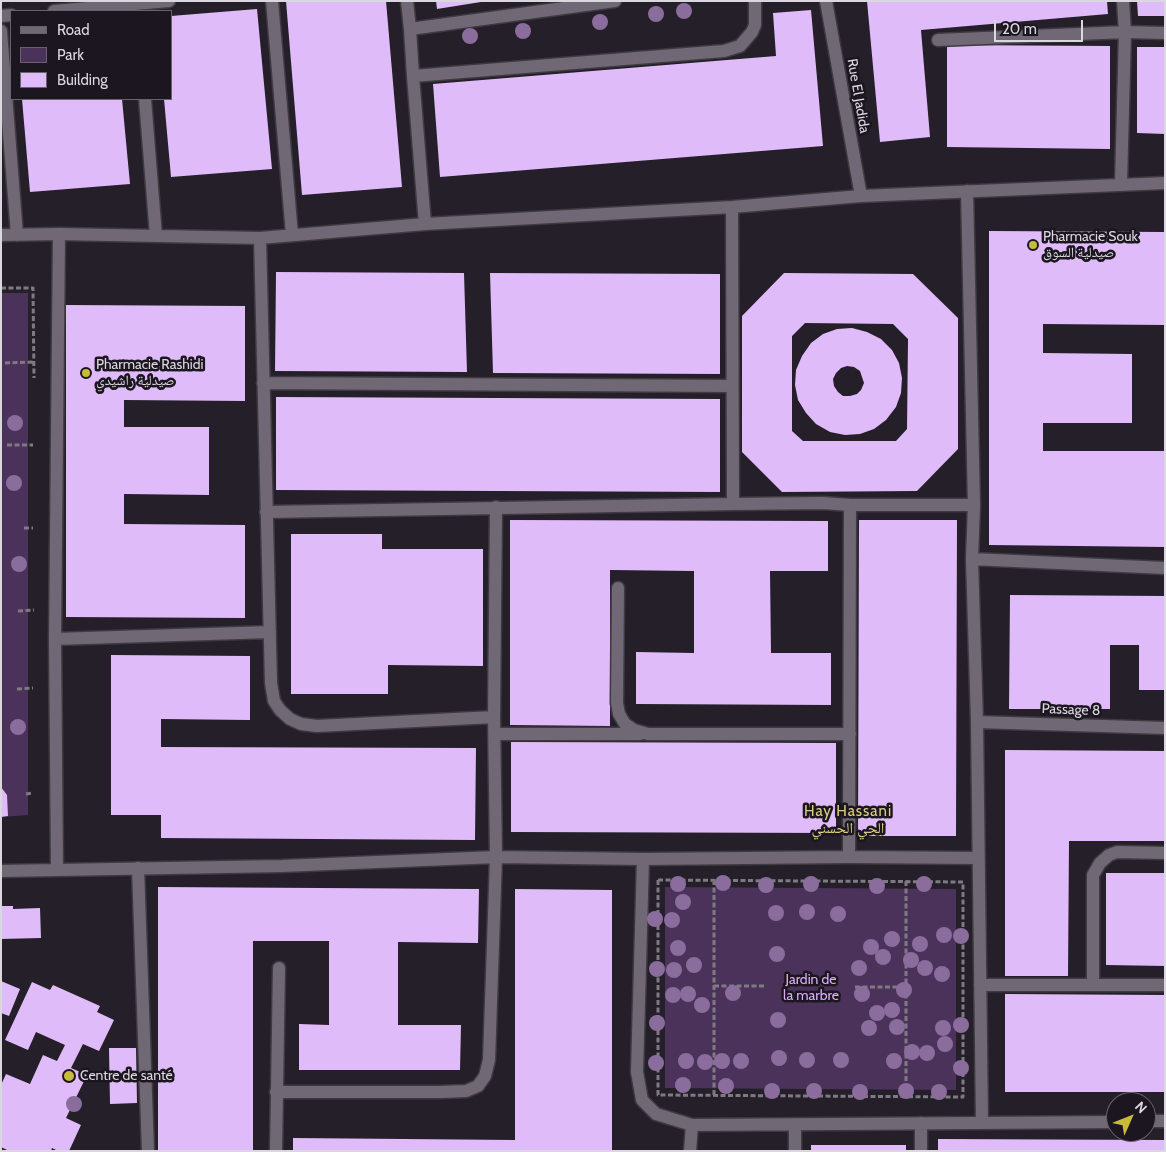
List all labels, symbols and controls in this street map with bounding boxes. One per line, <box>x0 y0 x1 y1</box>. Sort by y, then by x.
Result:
legend <box>10 10 172 100</box>
scale bar <box>996 10 1085 42</box>
text: 20 m <box>1002 20 1037 38</box>
text: Road <box>57 21 90 39</box>
text: Park <box>57 46 84 64</box>
street label: Rue El Jadida <box>843 57 873 135</box>
text: Building <box>57 71 108 89</box>
place label: Pharmacie Souk صيدلية السوق <box>1043 229 1138 262</box>
marker: Pharmacie Souk صيدلية السوق <box>1027 239 1039 251</box>
place label: Pharmacie Rashidi صيدلية راشيدي <box>96 357 203 390</box>
marker: Pharmacie Rashidi صيدلية راشيدي <box>80 367 92 379</box>
street label: Passage 8 <box>1041 701 1101 719</box>
district label: Hay Hassani الحي الحسني <box>803 803 893 838</box>
park label: Jardin de la marbre <box>783 972 839 1004</box>
place label: Centre de santé <box>80 1068 173 1084</box>
marker: Centre de santé <box>62 1069 76 1083</box>
north arrow <box>1106 1092 1156 1142</box>
text: N <box>1131 1097 1151 1117</box>

